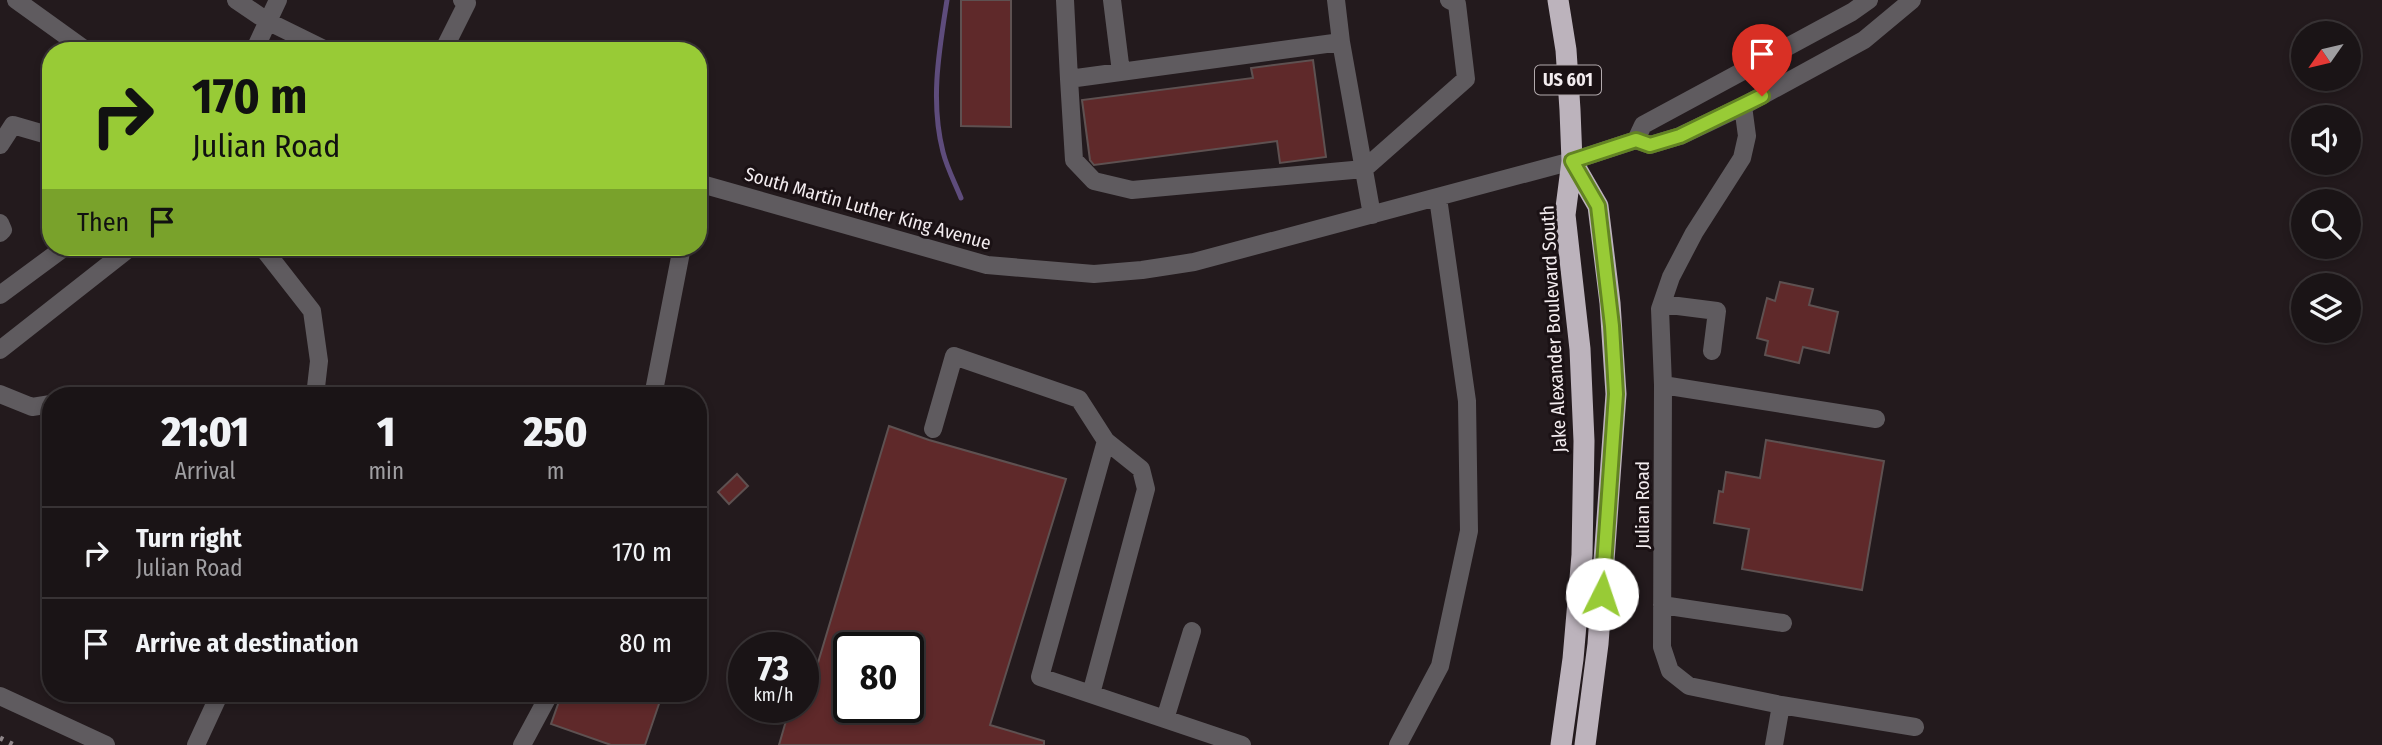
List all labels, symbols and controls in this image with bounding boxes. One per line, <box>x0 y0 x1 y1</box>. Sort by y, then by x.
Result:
north arrow <box>2291 21 2361 91</box>
map controls <box>2291 21 2361 343</box>
pin <box>1732 24 1792 96</box>
icon: arrive <box>1743 35 1781 73</box>
road number: US 601 <box>1535 66 1601 94</box>
text: 170 m <box>192 67 308 126</box>
icon: right <box>77 70 168 161</box>
button: sound <box>2291 105 2361 175</box>
text: Julian Road <box>192 127 340 165</box>
street label: South Martin Luther King Avenue <box>742 162 994 255</box>
button: search <box>2291 189 2361 259</box>
icon: arrive <box>143 203 181 241</box>
street label: Jake Alexander Boulevard South <box>1536 205 1571 453</box>
text: Then <box>77 207 129 238</box>
button: layers <box>2291 273 2361 343</box>
text: 21:01 <box>161 407 249 457</box>
text: 1 <box>377 407 395 457</box>
text: 250 <box>523 407 588 457</box>
text: Arrival <box>175 457 236 485</box>
text: min <box>368 457 404 485</box>
text: m <box>547 457 564 485</box>
street label: Julian Road <box>1631 461 1654 549</box>
text: Turn right <box>136 523 242 554</box>
icon: right <box>77 534 115 572</box>
text: 170 m <box>612 537 672 568</box>
text: Julian Road <box>136 554 243 582</box>
position arrow <box>1565 557 1639 631</box>
icon: arrive <box>77 625 115 663</box>
text: Arrive at destination <box>136 628 359 659</box>
text: 80 m <box>619 628 672 659</box>
speed limit sign: 80 <box>833 632 924 723</box>
text: 73 <box>758 647 789 689</box>
text: km/h <box>753 684 794 706</box>

